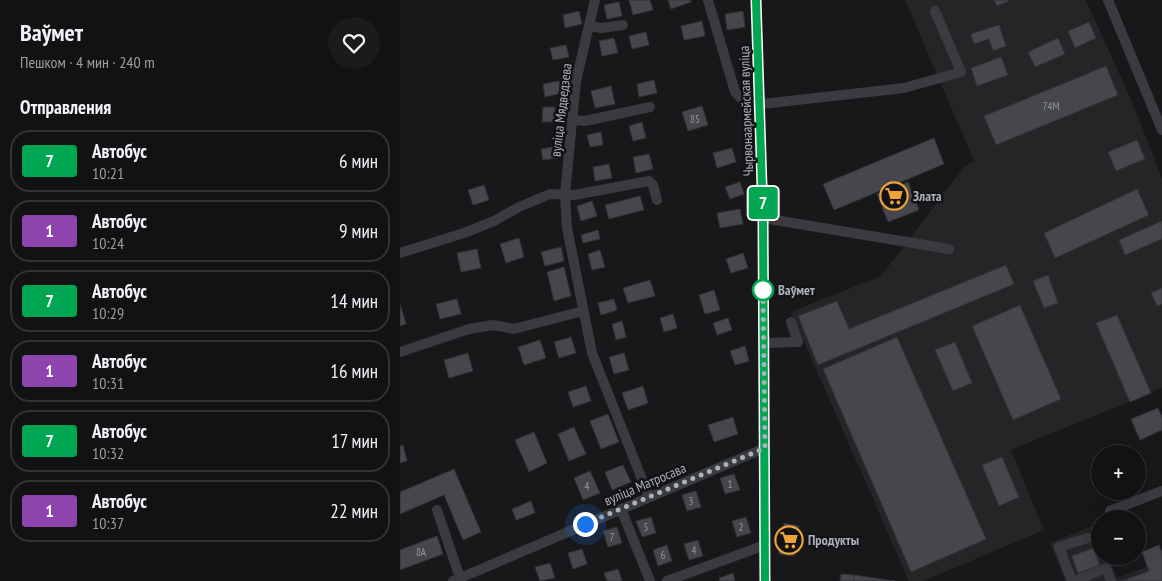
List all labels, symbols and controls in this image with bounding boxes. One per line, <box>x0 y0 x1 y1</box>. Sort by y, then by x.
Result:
text: Ваўмет <box>20 17 83 48</box>
button: heart <box>328 17 380 69</box>
street label: Чырвонаармейская вуліца <box>735 46 757 176</box>
text: Пешком · 4 мин · 240 m <box>20 52 155 72</box>
street label: вуліца Мядведзева <box>546 62 576 158</box>
text: Отправления <box>20 95 111 119</box>
house number: 74М <box>1043 99 1059 113</box>
house number: 85 <box>690 112 700 126</box>
text: Автобус <box>92 139 147 163</box>
text: 7 <box>45 149 54 172</box>
text: 6 мин <box>339 149 378 173</box>
text: 10:21 <box>92 163 124 183</box>
supermarket icon: Злата <box>879 181 909 211</box>
line badge: 7 <box>747 187 779 219</box>
place label: Злата <box>913 187 942 205</box>
text: 7 <box>759 191 767 214</box>
text: Автобус <box>92 209 147 233</box>
text: 1 <box>45 219 54 242</box>
text: 9 мин <box>339 219 378 243</box>
text: 10:24 <box>92 233 124 253</box>
text: Автобус <box>92 279 147 303</box>
marker: Ваўмет <box>752 279 774 301</box>
place label: Ваўмет <box>778 281 815 299</box>
text: 7 <box>45 289 54 312</box>
text: 14 мин <box>330 289 378 313</box>
text: 10:29 <box>92 303 124 323</box>
text: Автобус <box>92 349 147 373</box>
text: 1 <box>45 359 54 382</box>
text: 16 мин <box>330 359 378 383</box>
text: 10:31 <box>92 373 124 393</box>
text: Автобус <box>92 419 147 443</box>
text: 7 <box>45 429 54 452</box>
text: 17 мин <box>331 429 378 453</box>
text: 10:32 <box>92 443 124 463</box>
map controls <box>1091 445 1146 565</box>
button: + <box>1091 445 1146 500</box>
street label: вуліца Матросава <box>601 459 689 509</box>
house number: 1 <box>728 477 733 491</box>
house number: 4 <box>585 479 590 493</box>
text: Автобус <box>92 489 147 513</box>
house number: 3 <box>689 494 694 508</box>
text: 1 <box>45 499 54 522</box>
text: 22 мин <box>330 499 378 523</box>
button: − <box>1091 510 1146 565</box>
your location <box>573 512 598 537</box>
text: 10:37 <box>92 513 124 533</box>
house number: 5 <box>644 520 649 534</box>
house number: 2 <box>739 520 744 534</box>
supermarket icon: Продукты <box>774 525 804 555</box>
house number: 7 <box>610 530 615 544</box>
place label: Продукты <box>808 531 859 549</box>
house number: 4 <box>692 543 697 557</box>
house number: 8А <box>416 545 427 559</box>
house number: 6 <box>661 548 666 562</box>

